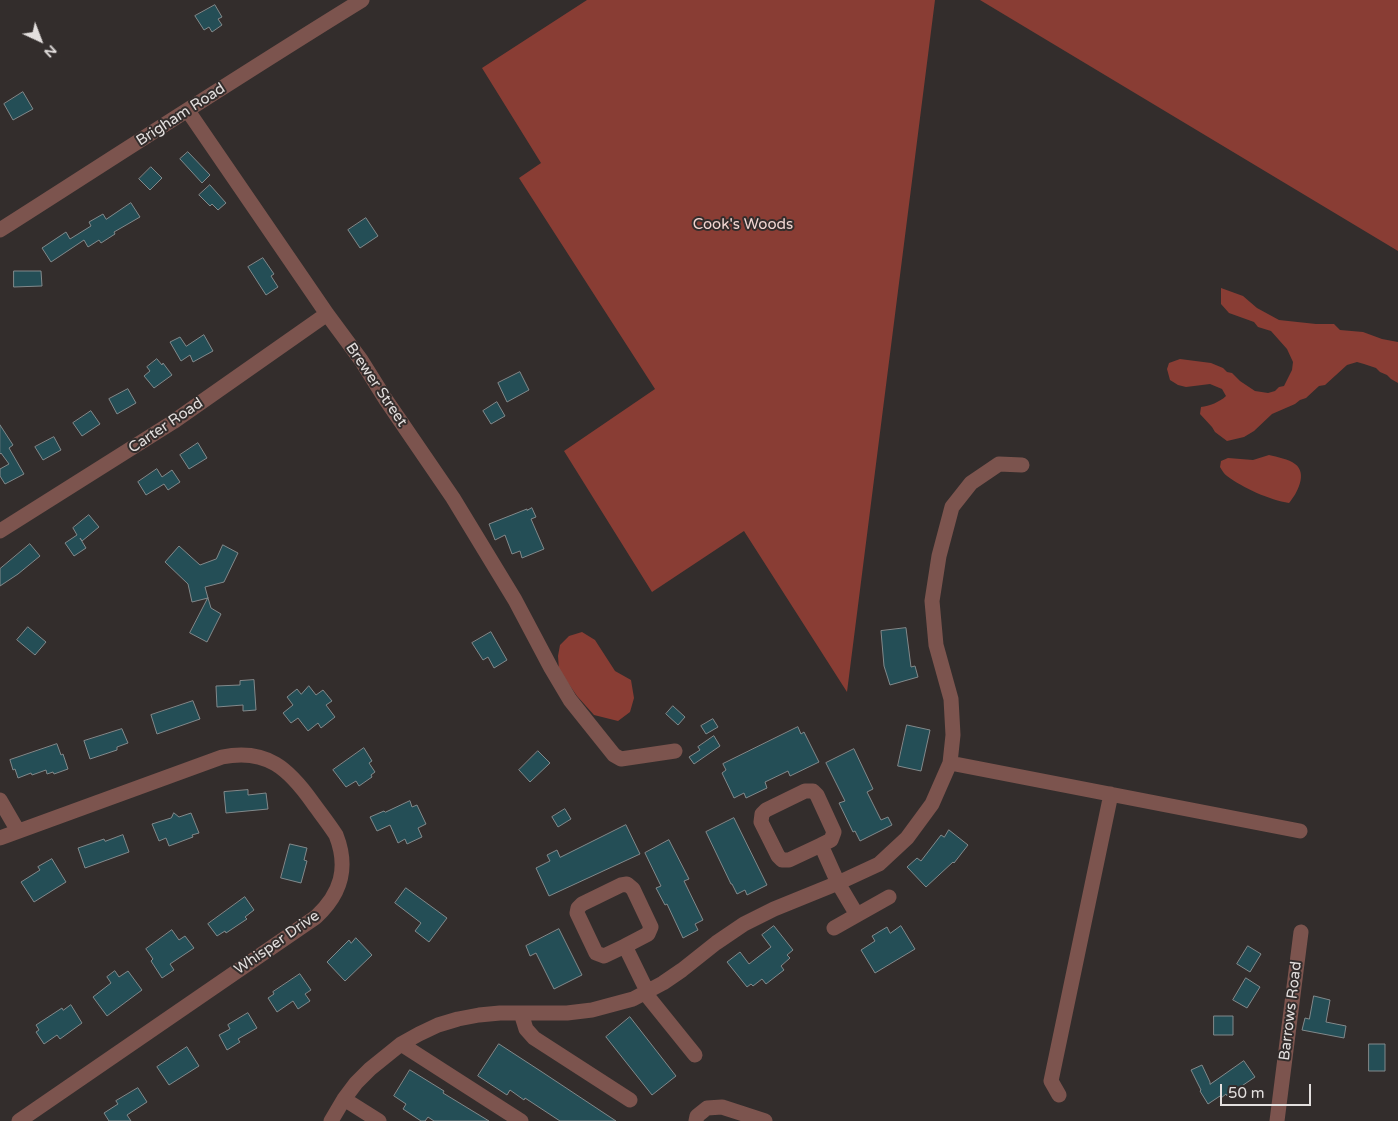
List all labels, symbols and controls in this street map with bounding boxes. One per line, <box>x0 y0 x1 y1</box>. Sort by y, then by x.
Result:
north arrow <box>15 15 65 65</box>
text: N <box>41 41 60 61</box>
street label: Brigham Road <box>133 80 229 150</box>
park label: Cook's Woods <box>693 216 793 234</box>
street label: Brewer Street <box>341 340 411 430</box>
street label: Carter Road <box>125 394 207 458</box>
street label: Whisper Drive <box>231 907 323 979</box>
street label: Barrows Road <box>1276 960 1306 1062</box>
scale bar <box>1223 1074 1314 1106</box>
text: 50 m <box>1228 1084 1265 1102</box>

